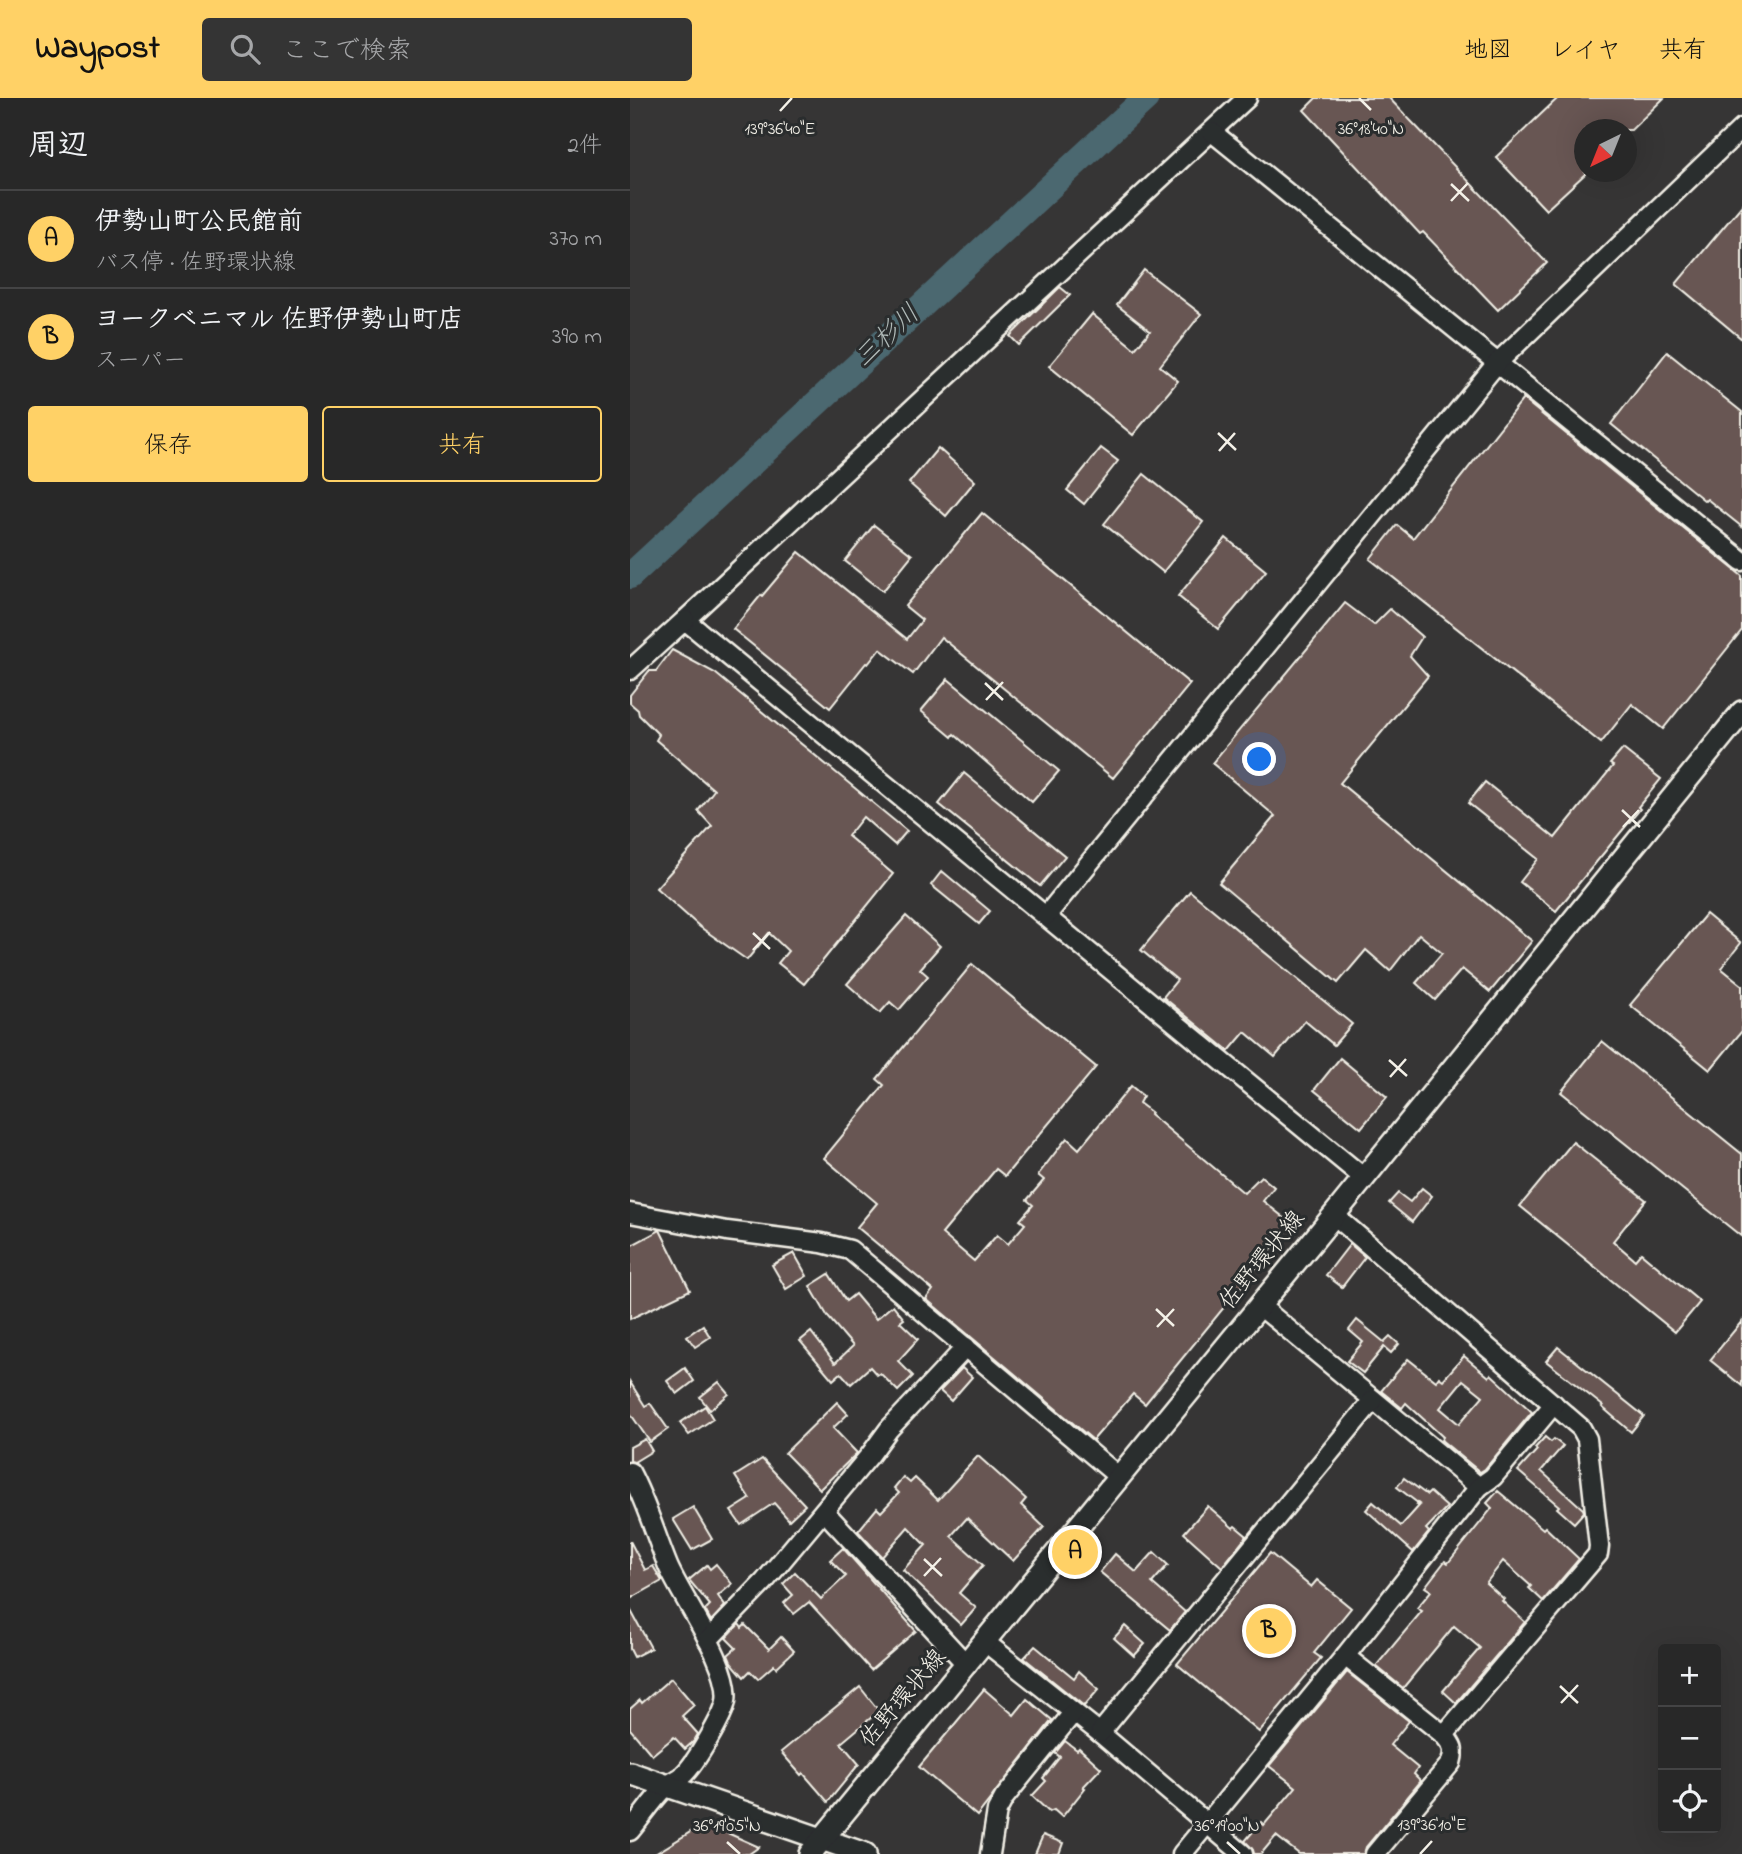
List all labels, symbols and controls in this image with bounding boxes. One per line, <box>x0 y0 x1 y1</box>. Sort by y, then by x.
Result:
search box <box>202 18 692 81</box>
text: Waypost <box>35 25 160 73</box>
icon: search <box>226 30 264 68</box>
text: ここで検索 <box>282 33 412 71</box>
text: 地図 <box>1464 34 1512 69</box>
text: レイヤ <box>1550 34 1621 69</box>
text: 共有 <box>1659 34 1707 69</box>
text: 139°36'40"E <box>745 117 816 143</box>
text: 36°18'40"N <box>1338 117 1404 143</box>
north arrow <box>1574 119 1637 182</box>
text: 周辺 <box>28 125 88 169</box>
text: 2件 <box>568 130 602 163</box>
text: 伊勢山町公民館前 <box>95 204 303 242</box>
text: A <box>44 223 58 256</box>
text: 370 m <box>549 223 602 256</box>
text: バス停 · 佐野環状線 <box>95 247 295 280</box>
water label: 三杉川 <box>847 297 929 377</box>
text: ヨークベニマル 佐野伊勢山町店 <box>95 302 463 340</box>
text: B <box>43 321 59 354</box>
text: 390 m <box>552 321 602 354</box>
text: スーパー <box>95 345 186 378</box>
button: 保存 <box>28 406 308 482</box>
button: 共有 <box>322 406 602 482</box>
your location <box>1242 742 1276 776</box>
street label: 佐野環状線 <box>1212 1203 1314 1319</box>
pin: A <box>1052 1526 1098 1578</box>
pin: B <box>1246 1605 1292 1657</box>
street label: 佐野環状線 <box>852 1642 956 1756</box>
map controls <box>1658 1644 1721 1833</box>
button: + <box>1658 1644 1721 1707</box>
button: − <box>1658 1707 1721 1770</box>
button: locate <box>1658 1770 1721 1833</box>
text: 139°36'10"E <box>1397 1813 1467 1839</box>
text: 36°19'05"N <box>693 1814 761 1840</box>
text: 36°19'00"N <box>1194 1814 1260 1840</box>

